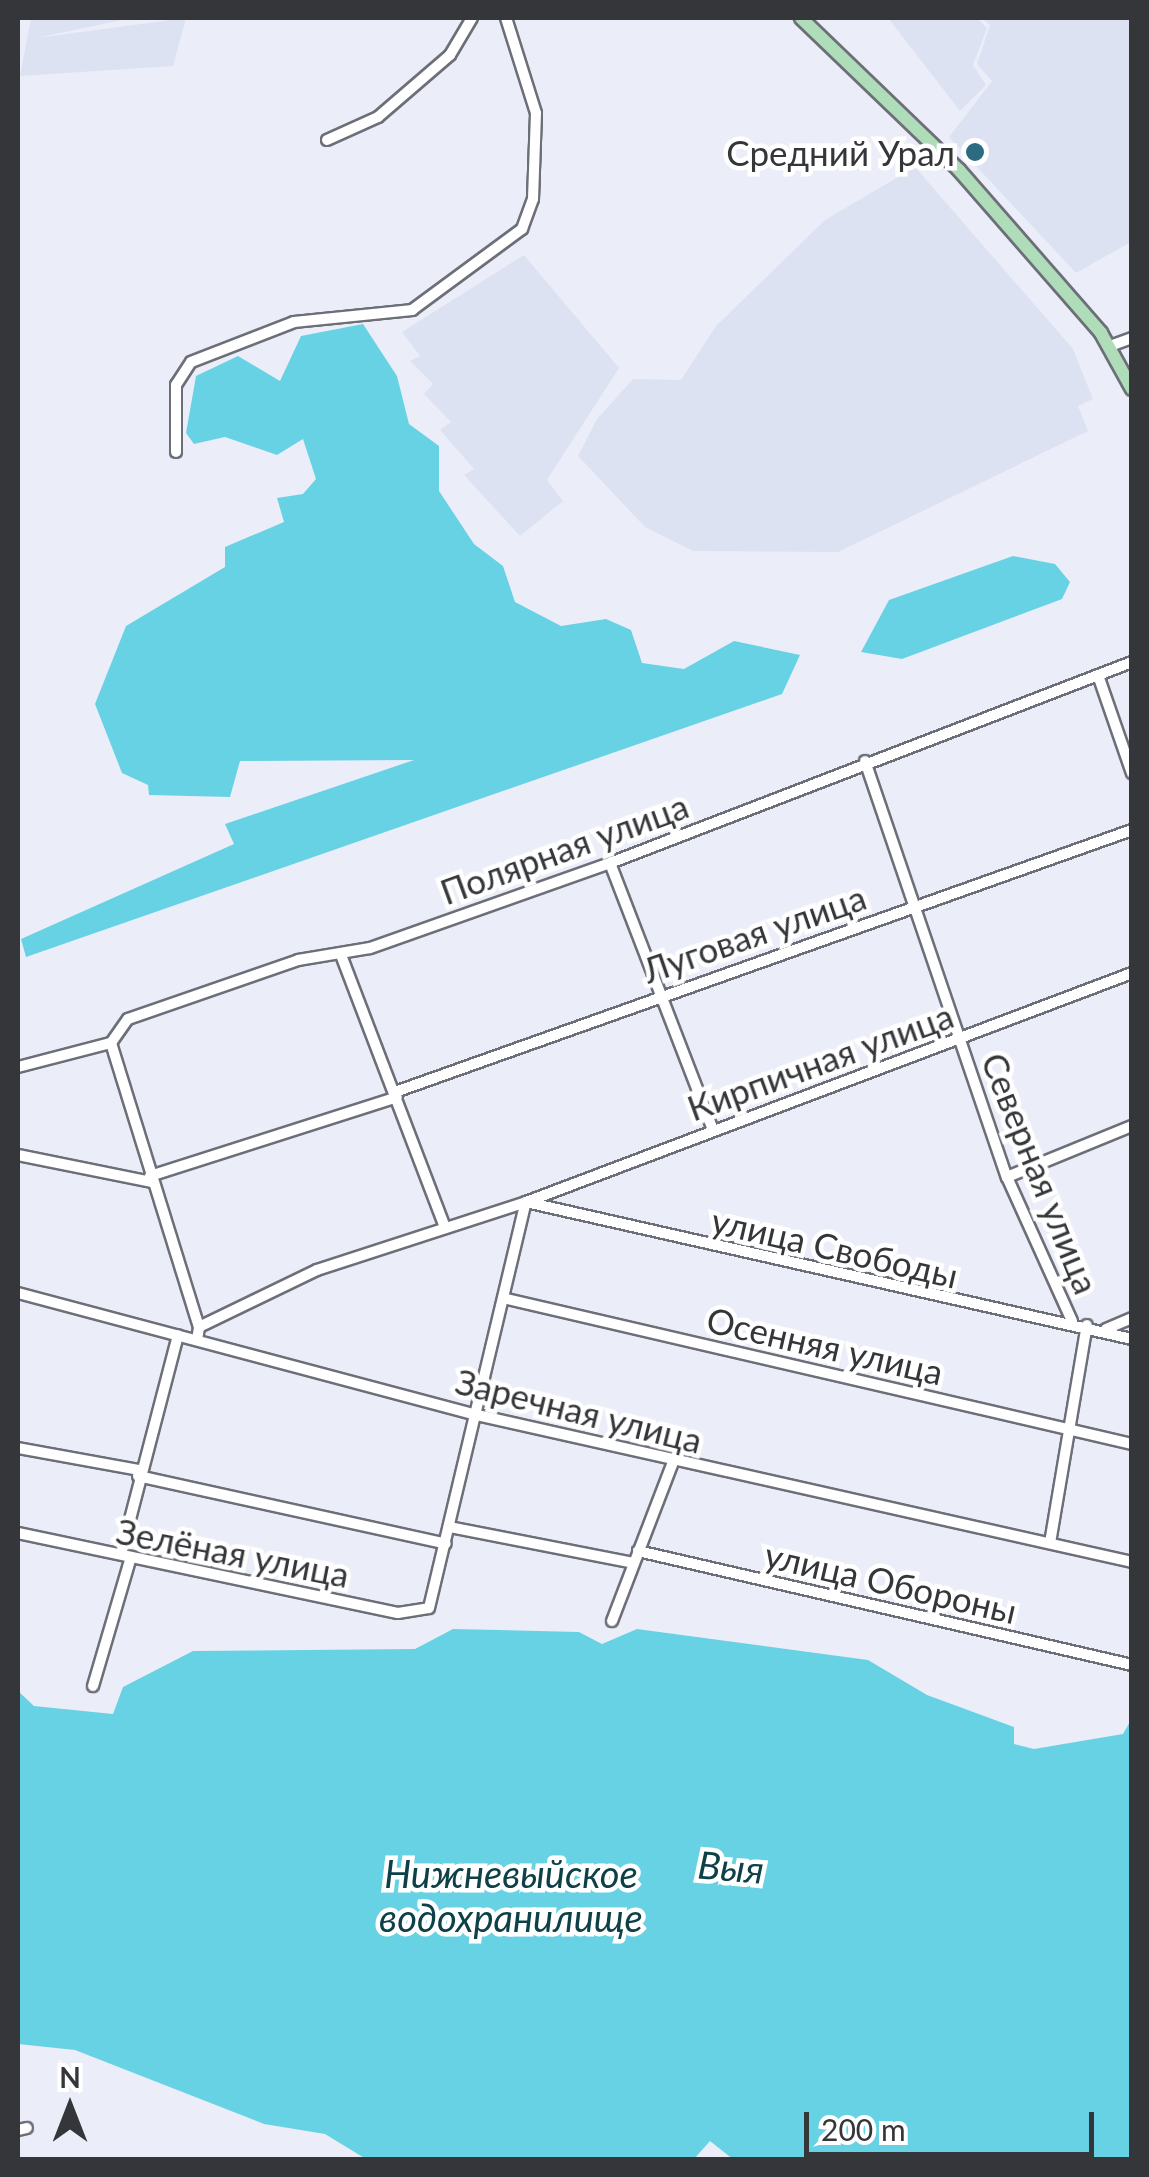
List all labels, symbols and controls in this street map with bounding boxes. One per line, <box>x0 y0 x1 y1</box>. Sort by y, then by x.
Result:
place label: Средний Урал <box>726 131 955 173</box>
marker: Средний Урал <box>964 141 986 163</box>
street label: Полярная улица <box>434 784 694 912</box>
street label: Луговая улица <box>637 875 871 991</box>
street label: Кирпичная улица <box>681 993 959 1129</box>
street label: Северная улица <box>974 1047 1108 1299</box>
street label: улица Свободы <box>708 1198 962 1296</box>
street label: Осенняя улица <box>703 1297 947 1393</box>
street label: Заречная улица <box>452 1359 706 1461</box>
street label: Зелёная улица <box>113 1509 353 1595</box>
street label: улица Обороны <box>761 1533 1021 1631</box>
water label: Выя <box>696 1841 766 1893</box>
water label: Нижневыйское водохранилище <box>379 1851 643 1940</box>
north arrow <box>20 2057 120 2157</box>
text: N <box>59 2060 81 2094</box>
scale bar <box>809 2092 1099 2154</box>
text: 200 m <box>821 2111 906 2147</box>

